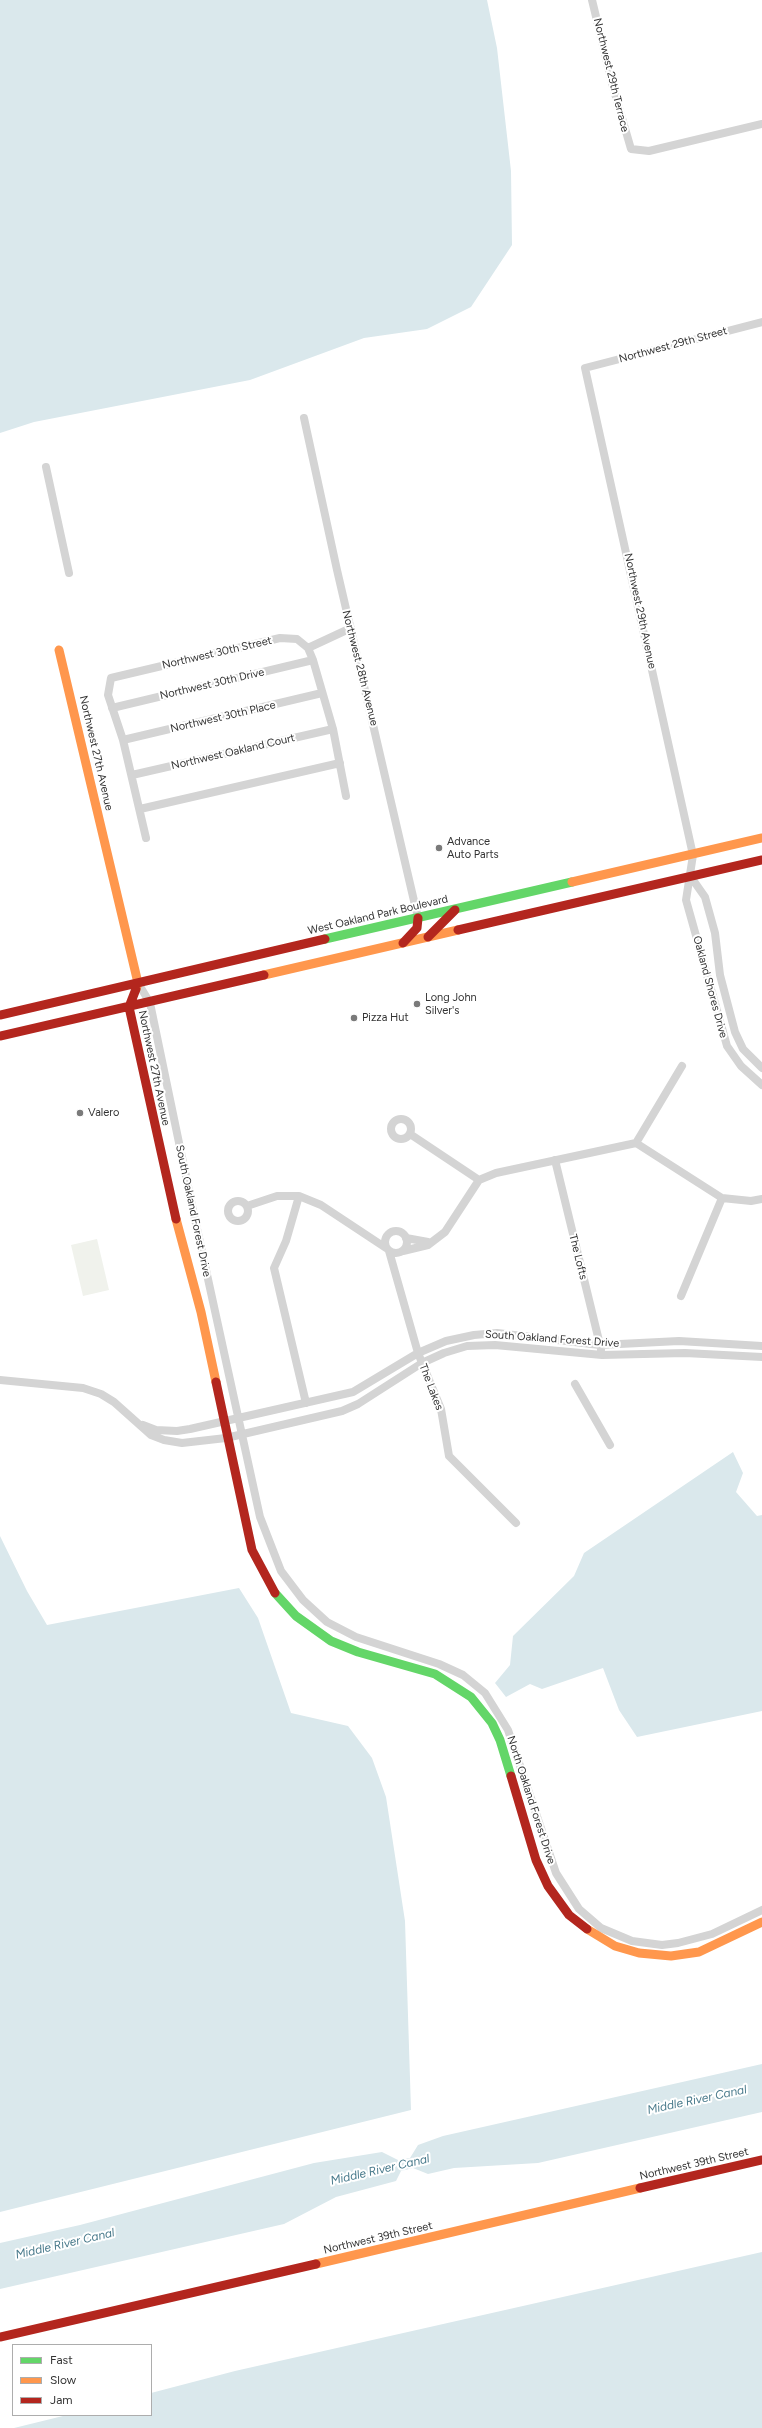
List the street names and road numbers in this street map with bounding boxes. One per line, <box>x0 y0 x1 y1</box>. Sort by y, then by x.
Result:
street label: Northwest 29th Terrace <box>590 17 632 133</box>
street label: Northwest 29th Street <box>617 324 729 366</box>
street label: Northwest 29th Avenue <box>621 552 659 670</box>
street label: Northwest 28th Avenue <box>339 609 381 727</box>
street label: Northwest 30th Street <box>161 634 273 672</box>
street label: Northwest 30th Drive <box>158 666 266 702</box>
street label: Northwest 27th Avenue <box>76 694 116 812</box>
street label: Northwest 30th Place <box>169 698 277 736</box>
street label: Northwest Oakland Court <box>170 731 296 773</box>
street label: West Oakland Park Boulevard <box>307 892 449 938</box>
street label: Oakland Shores Drive <box>690 935 730 1039</box>
street label: Northwest 27th Avenue <box>135 1009 173 1127</box>
street label: South Oakland Forest Drive <box>173 1144 213 1278</box>
street label: The Lofts <box>566 1233 590 1281</box>
street label: South Oakland Forest Drive <box>484 1328 620 1350</box>
street label: The Lakes <box>416 1362 446 1412</box>
street label: North Oakland Forest Drive <box>504 1734 558 1866</box>
street label: Northwest 39th Street <box>638 2145 750 2183</box>
street label: Northwest 39th Street <box>322 2219 434 2257</box>

